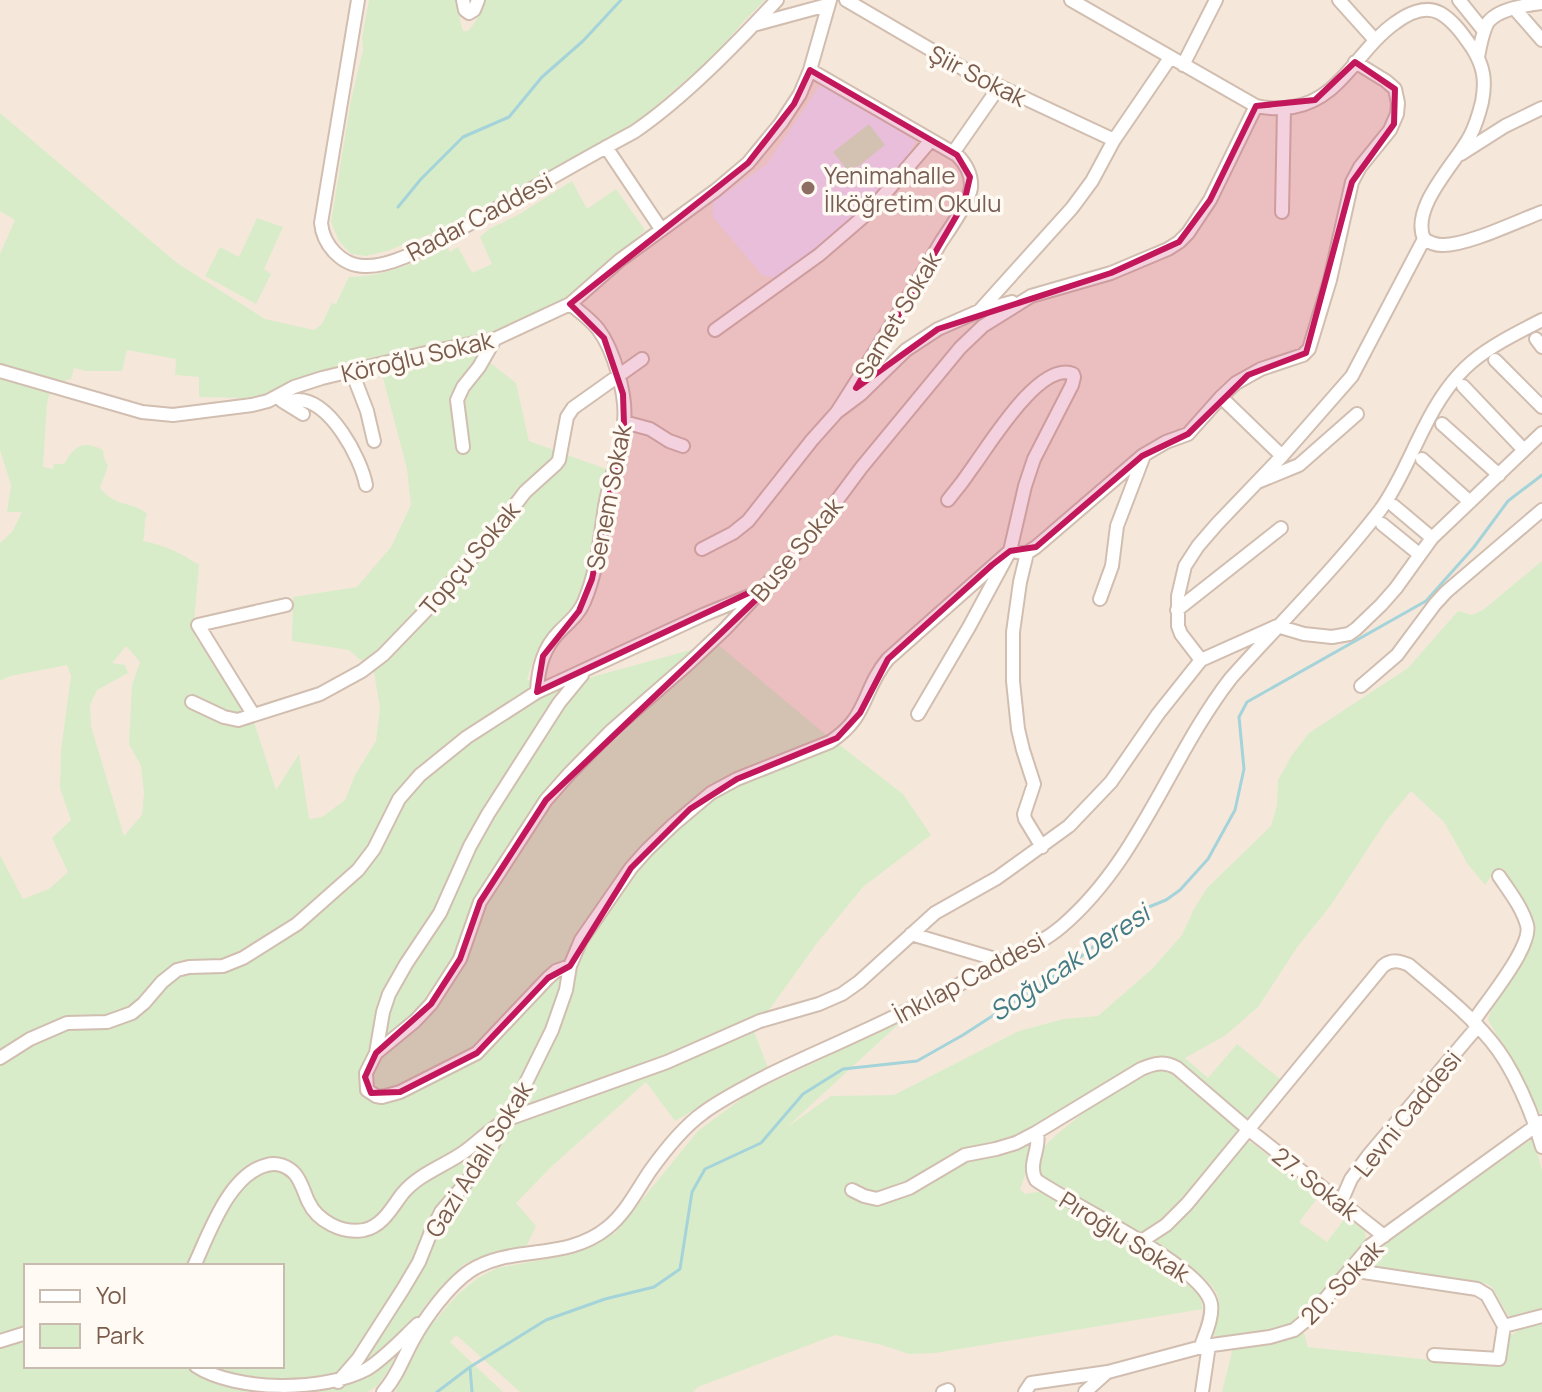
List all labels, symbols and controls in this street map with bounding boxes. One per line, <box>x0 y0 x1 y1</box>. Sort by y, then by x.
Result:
street label: Şiir Sokak <box>923 36 1034 114</box>
place label: Yenimahalle İlköğretim Okulu <box>824 158 1001 219</box>
street label: Radar Caddesi <box>400 164 558 268</box>
marker: Yenimahalle İlköğretim Okulu <box>799 179 817 197</box>
street label: Samet Sokak <box>846 244 949 385</box>
street label: Köroğlu Sokak <box>338 322 497 390</box>
street label: Senem Sokak <box>578 420 638 573</box>
street label: Buse Sokak <box>743 489 850 608</box>
street label: Topçu Sokak <box>412 493 527 622</box>
water label: Soğucak Deresi <box>982 893 1158 1029</box>
street label: İnkılap Caddesi <box>888 923 1050 1031</box>
street label: Levni Caddesi <box>1346 1043 1468 1183</box>
street label: Gazi Adalı Sokak <box>417 1074 540 1243</box>
street label: 27. Sokak <box>1266 1139 1367 1228</box>
street label: Pıroğlu Sokak <box>1054 1183 1197 1290</box>
street label: 20. Sokak <box>1293 1232 1390 1331</box>
legend <box>24 1264 284 1368</box>
text: Yol <box>96 1278 127 1311</box>
text: Park <box>96 1318 145 1351</box>

